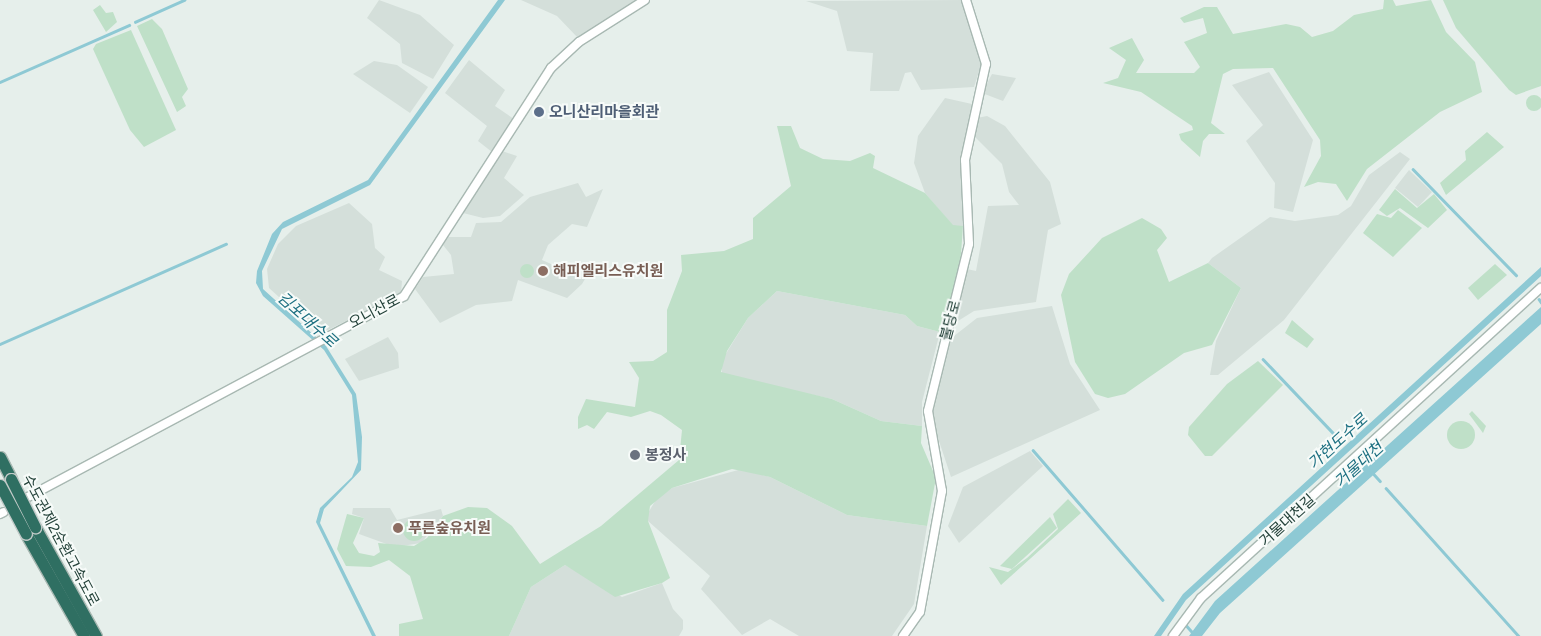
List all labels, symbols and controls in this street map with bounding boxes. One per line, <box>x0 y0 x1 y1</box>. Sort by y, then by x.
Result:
place label: 오니산리마을회관 <box>549 103 659 121</box>
marker: 오니산리마을회관 <box>533 106 545 118</box>
place label: 해피엘리스유치원 <box>553 262 663 280</box>
marker: 해피엘리스유치원 <box>537 265 549 277</box>
water label: 김포대수로 <box>273 288 341 352</box>
street label: 오니산로 <box>345 290 403 332</box>
street label: 불당로 <box>936 298 964 342</box>
water label: 가현도수로 <box>1304 410 1372 474</box>
water label: 거물대천 <box>1331 438 1387 492</box>
place label: 봉정사 <box>645 446 686 464</box>
marker: 봉정사 <box>629 449 641 461</box>
street label: 수도권제2순환고속도로 <box>19 471 103 609</box>
street label: 거물대천길 <box>1255 490 1319 550</box>
place label: 푸른숲유치원 <box>408 519 491 537</box>
marker: 푸른숲유치원 <box>392 522 404 534</box>

